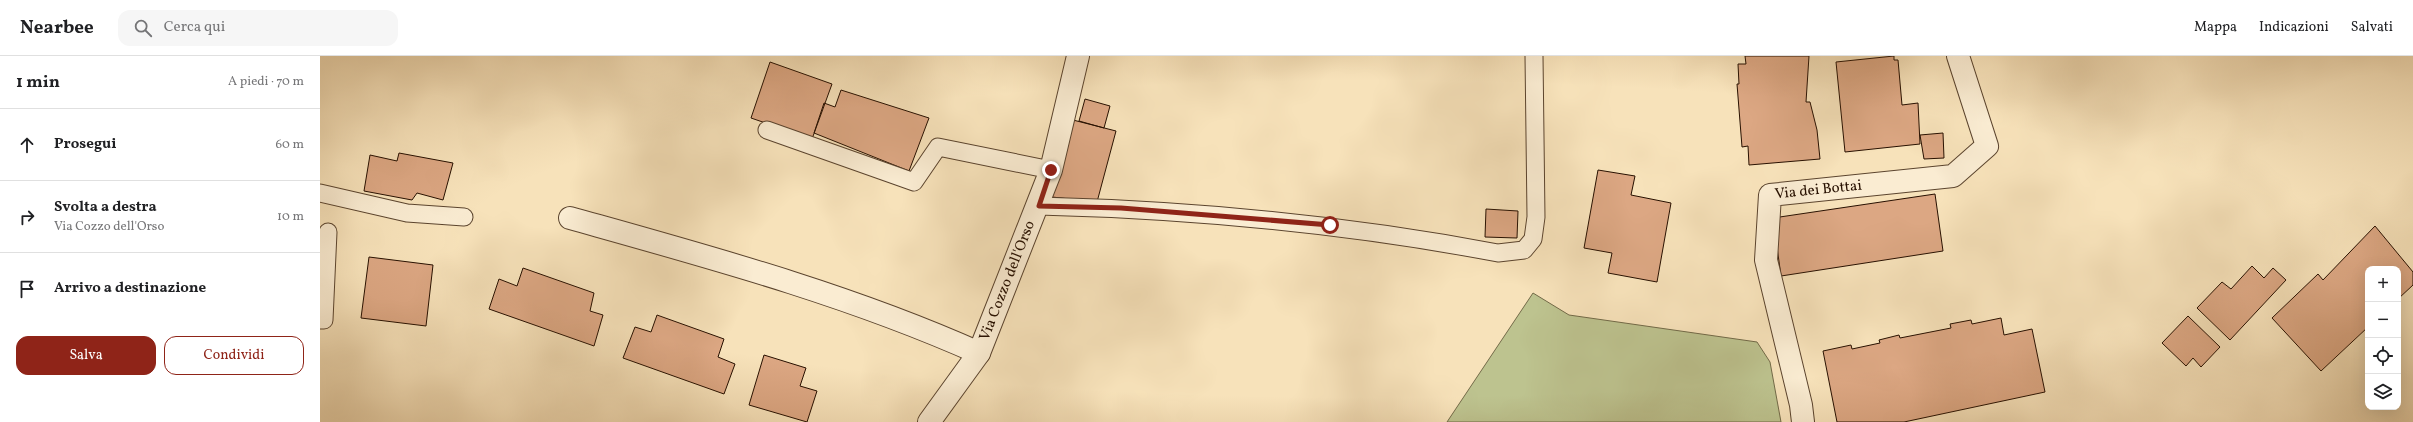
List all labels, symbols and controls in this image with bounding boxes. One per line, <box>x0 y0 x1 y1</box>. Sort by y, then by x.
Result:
search box <box>118 10 398 46</box>
text: Nearbee <box>20 15 94 41</box>
icon: search <box>132 17 154 39</box>
text: Cerca qui <box>164 17 225 38</box>
text: Mappa <box>2194 18 2237 37</box>
text: Indicazioni <box>2259 18 2329 37</box>
text: Salvati <box>2351 18 2393 37</box>
text: 1 min <box>16 71 60 94</box>
text: A piedi · 70 m <box>228 73 304 91</box>
icon: ahead <box>16 134 38 156</box>
text: Prosegui <box>54 134 117 155</box>
text: 60 m <box>276 136 304 154</box>
route end <box>1042 161 1060 179</box>
street label: Via dei Bottai <box>1774 175 1863 205</box>
text: Svolta a destra <box>54 197 157 218</box>
icon: right <box>16 206 38 228</box>
text: 10 m <box>277 208 304 226</box>
route start <box>1321 216 1339 234</box>
street label: Via Cozzo dell'Orso <box>974 217 1041 344</box>
text: Via Cozzo dell'Orso <box>54 218 164 236</box>
map controls <box>2365 266 2401 410</box>
button: + <box>2365 266 2401 302</box>
icon: arrive <box>16 278 38 300</box>
text: Arrivo a destinazione <box>54 278 206 299</box>
button: − <box>2365 302 2401 338</box>
button: Salva <box>16 336 156 375</box>
button: Condividi <box>164 336 304 375</box>
button: locate <box>2365 338 2401 374</box>
button: layers <box>2365 374 2401 410</box>

